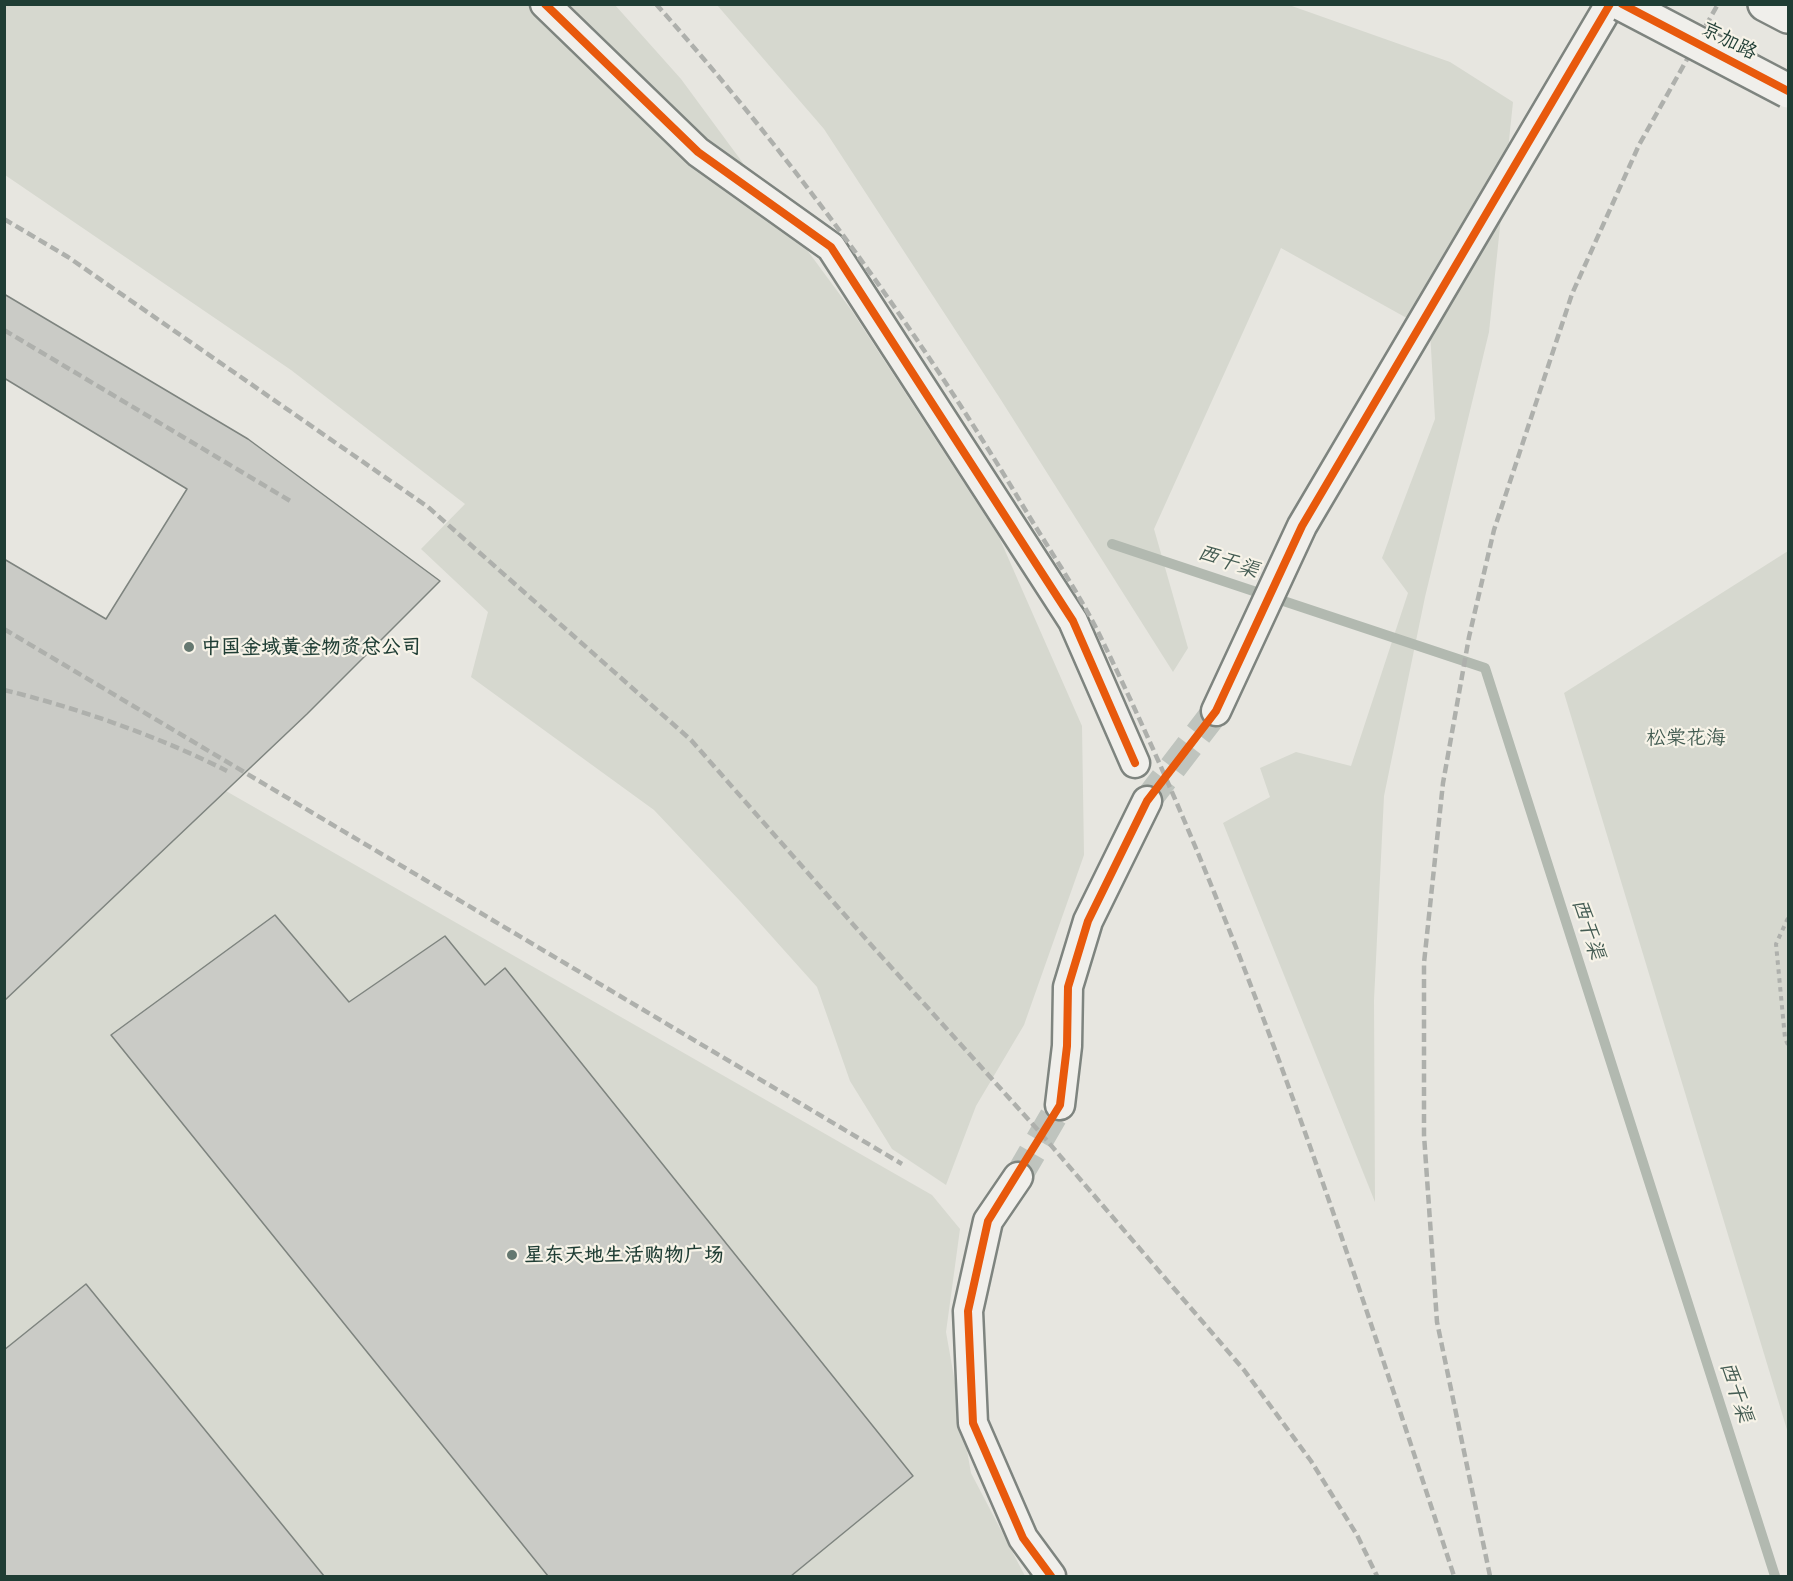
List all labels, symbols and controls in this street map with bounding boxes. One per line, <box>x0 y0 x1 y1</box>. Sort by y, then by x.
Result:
street label: 京加路 <box>1697 17 1761 65</box>
water label: 西干渠 <box>1194 540 1262 584</box>
place label: 中国金域黄金物资总公司 <box>201 635 421 659</box>
marker: 中国金域黄金物资总公司 <box>182 640 196 654</box>
park label: 松棠花海 <box>1646 726 1726 750</box>
water label: 西干渠 <box>1566 895 1610 963</box>
place label: 星东天地生活购物广场 <box>524 1243 724 1267</box>
marker: 星东天地生活购物广场 <box>505 1248 519 1262</box>
water label: 西干渠 <box>1714 1358 1758 1426</box>

